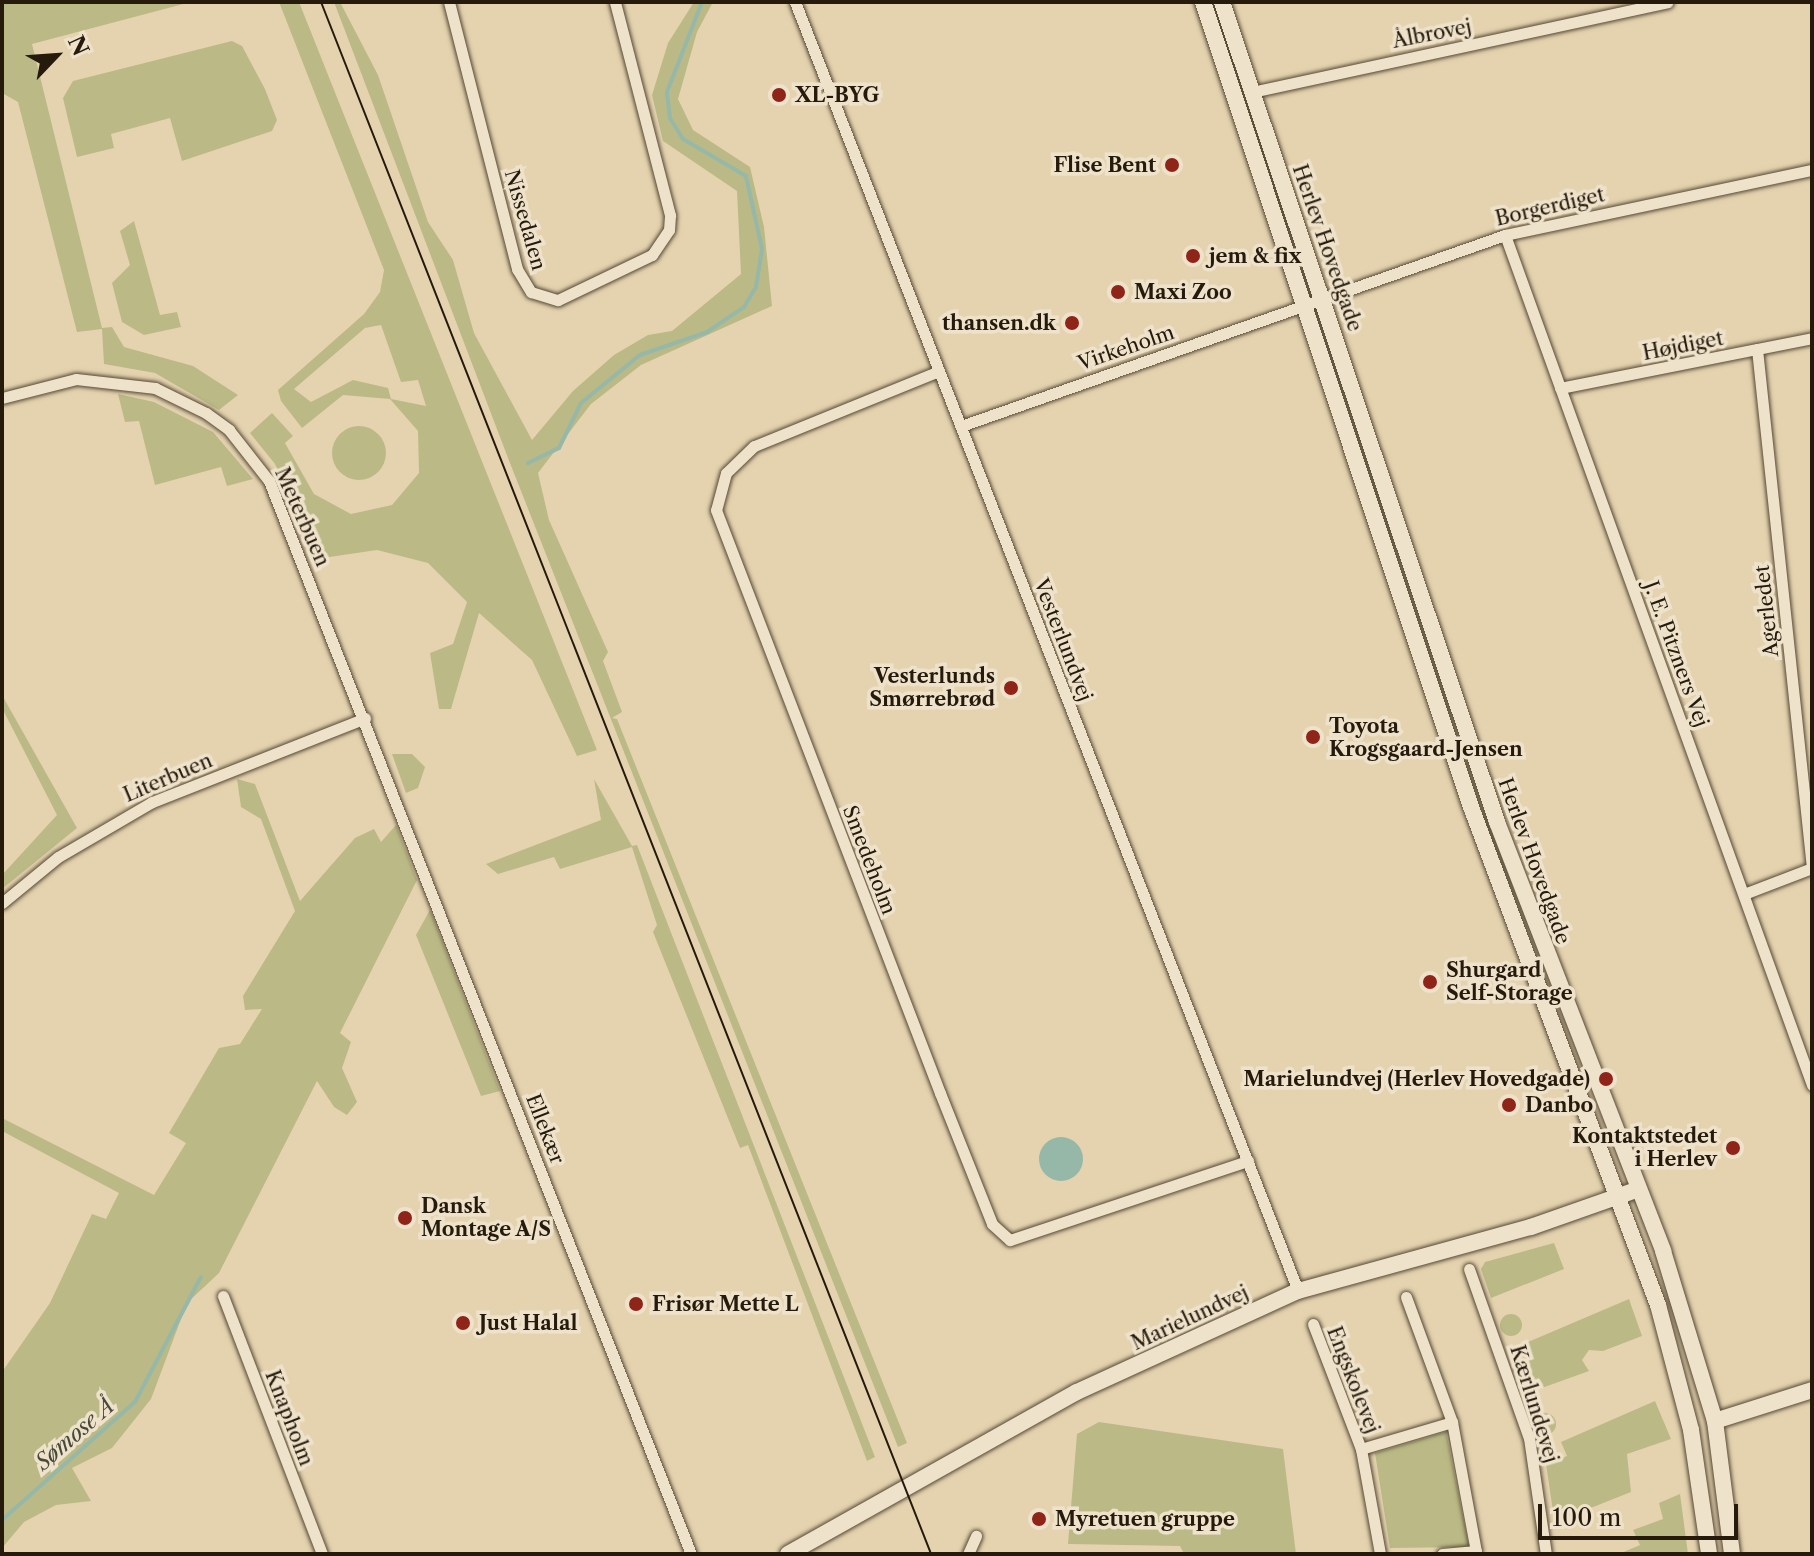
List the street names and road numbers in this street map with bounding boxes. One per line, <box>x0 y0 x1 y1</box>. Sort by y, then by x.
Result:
street label: Ålbrovej <box>1391 15 1473 53</box>
street label: Herlev Hovedgade <box>1287 161 1367 335</box>
street label: Nissedalen <box>499 167 551 273</box>
street label: Borgerdiget <box>1493 183 1607 231</box>
street label: Virkeholm <box>1075 320 1177 376</box>
street label: Højdiget <box>1641 326 1725 366</box>
street label: Meterbuen <box>270 464 334 570</box>
street label: Agerledet <box>1750 564 1784 658</box>
street label: Vesterlundvej <box>1029 575 1097 705</box>
street label: J. E. Pitzners Vej <box>1638 577 1714 731</box>
street label: Literbuen <box>120 749 216 807</box>
street label: Herlev Hovedgade <box>1493 774 1575 948</box>
street label: Smedeholm <box>837 802 901 918</box>
street label: Ellekær <box>521 1091 569 1167</box>
street label: Marielundvej <box>1128 1280 1252 1356</box>
street label: Engskolevej <box>1322 1323 1384 1437</box>
street label: Kærlundevej <box>1505 1342 1563 1466</box>
street label: Knapholm <box>260 1367 318 1469</box>

